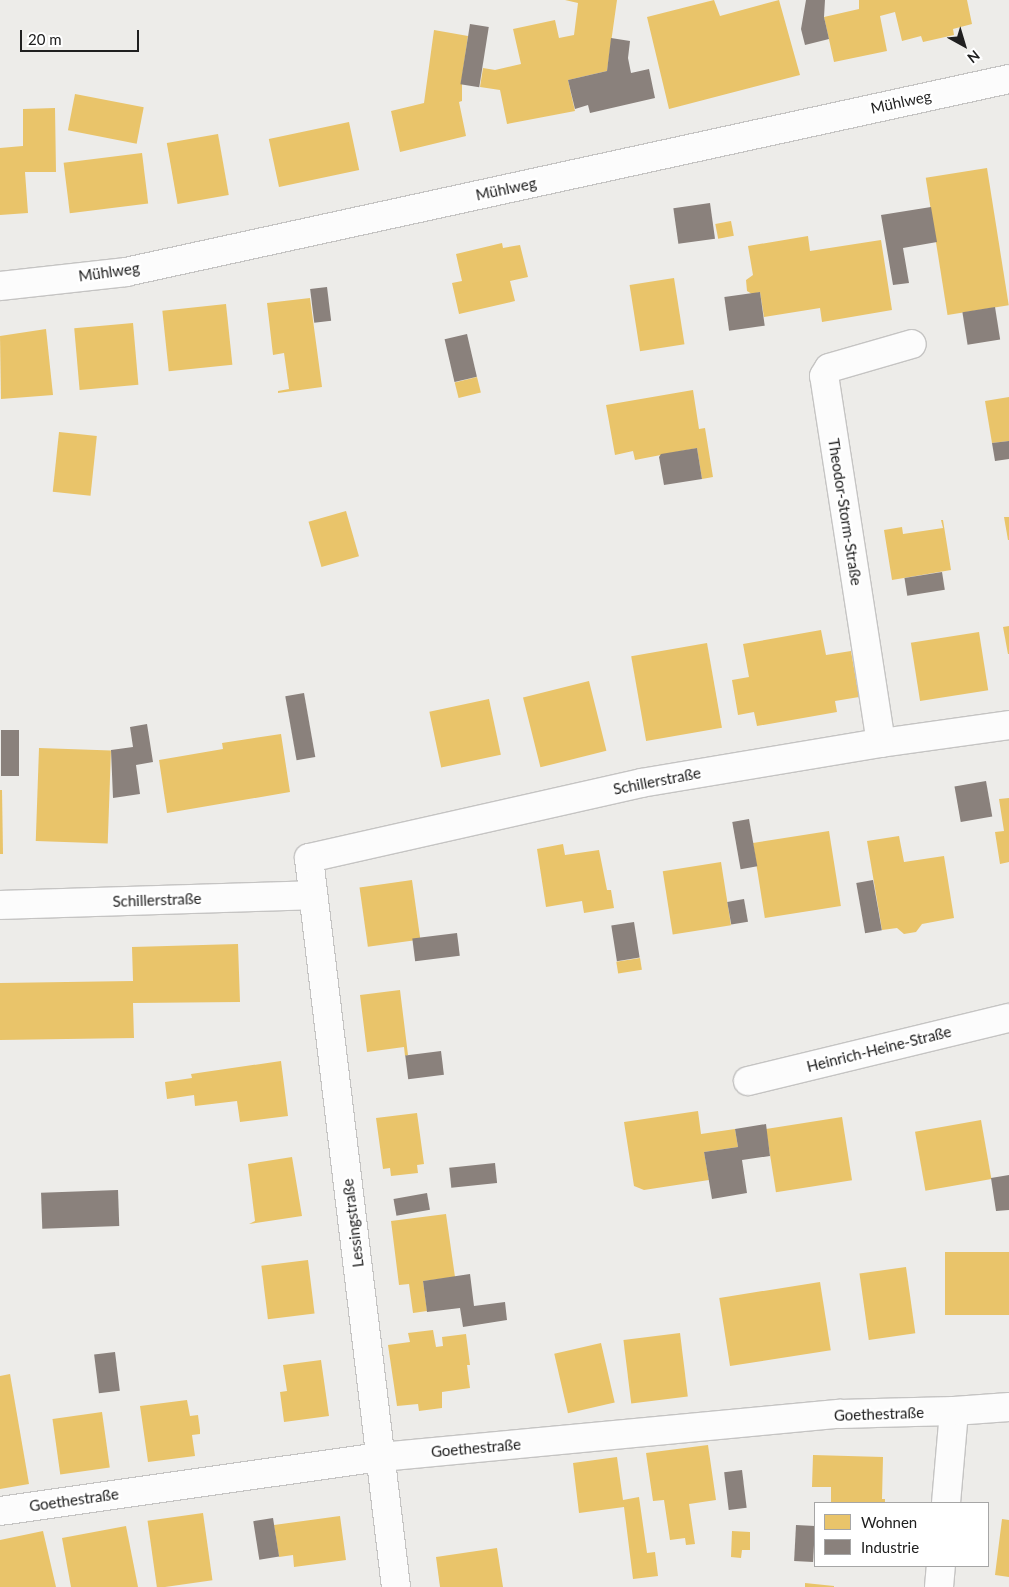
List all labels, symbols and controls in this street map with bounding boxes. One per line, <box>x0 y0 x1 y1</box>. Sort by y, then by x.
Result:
scale bar <box>22 20 141 52</box>
north arrow <box>939 20 989 70</box>
text: 20 m <box>28 30 62 48</box>
text: N <box>964 47 983 67</box>
street label: Mühlweg <box>869 87 933 117</box>
street label: Mühlweg <box>474 174 538 204</box>
street label: Mühlweg <box>77 259 141 285</box>
street label: Theodor-Storm-Straße <box>824 437 866 587</box>
street label: Schillerstraße <box>612 764 702 798</box>
street label: Schillerstraße <box>112 889 202 911</box>
street label: Heinrich-Heine-Straße <box>805 1022 953 1076</box>
street label: Lessingstraße <box>339 1178 367 1268</box>
street label: Goethestraße <box>834 1403 924 1425</box>
street label: Goethestraße <box>430 1435 522 1461</box>
street label: Goethestraße <box>28 1485 120 1515</box>
legend <box>814 1502 989 1567</box>
text: Wohnen <box>861 1513 917 1531</box>
text: Industrie <box>861 1538 919 1556</box>

